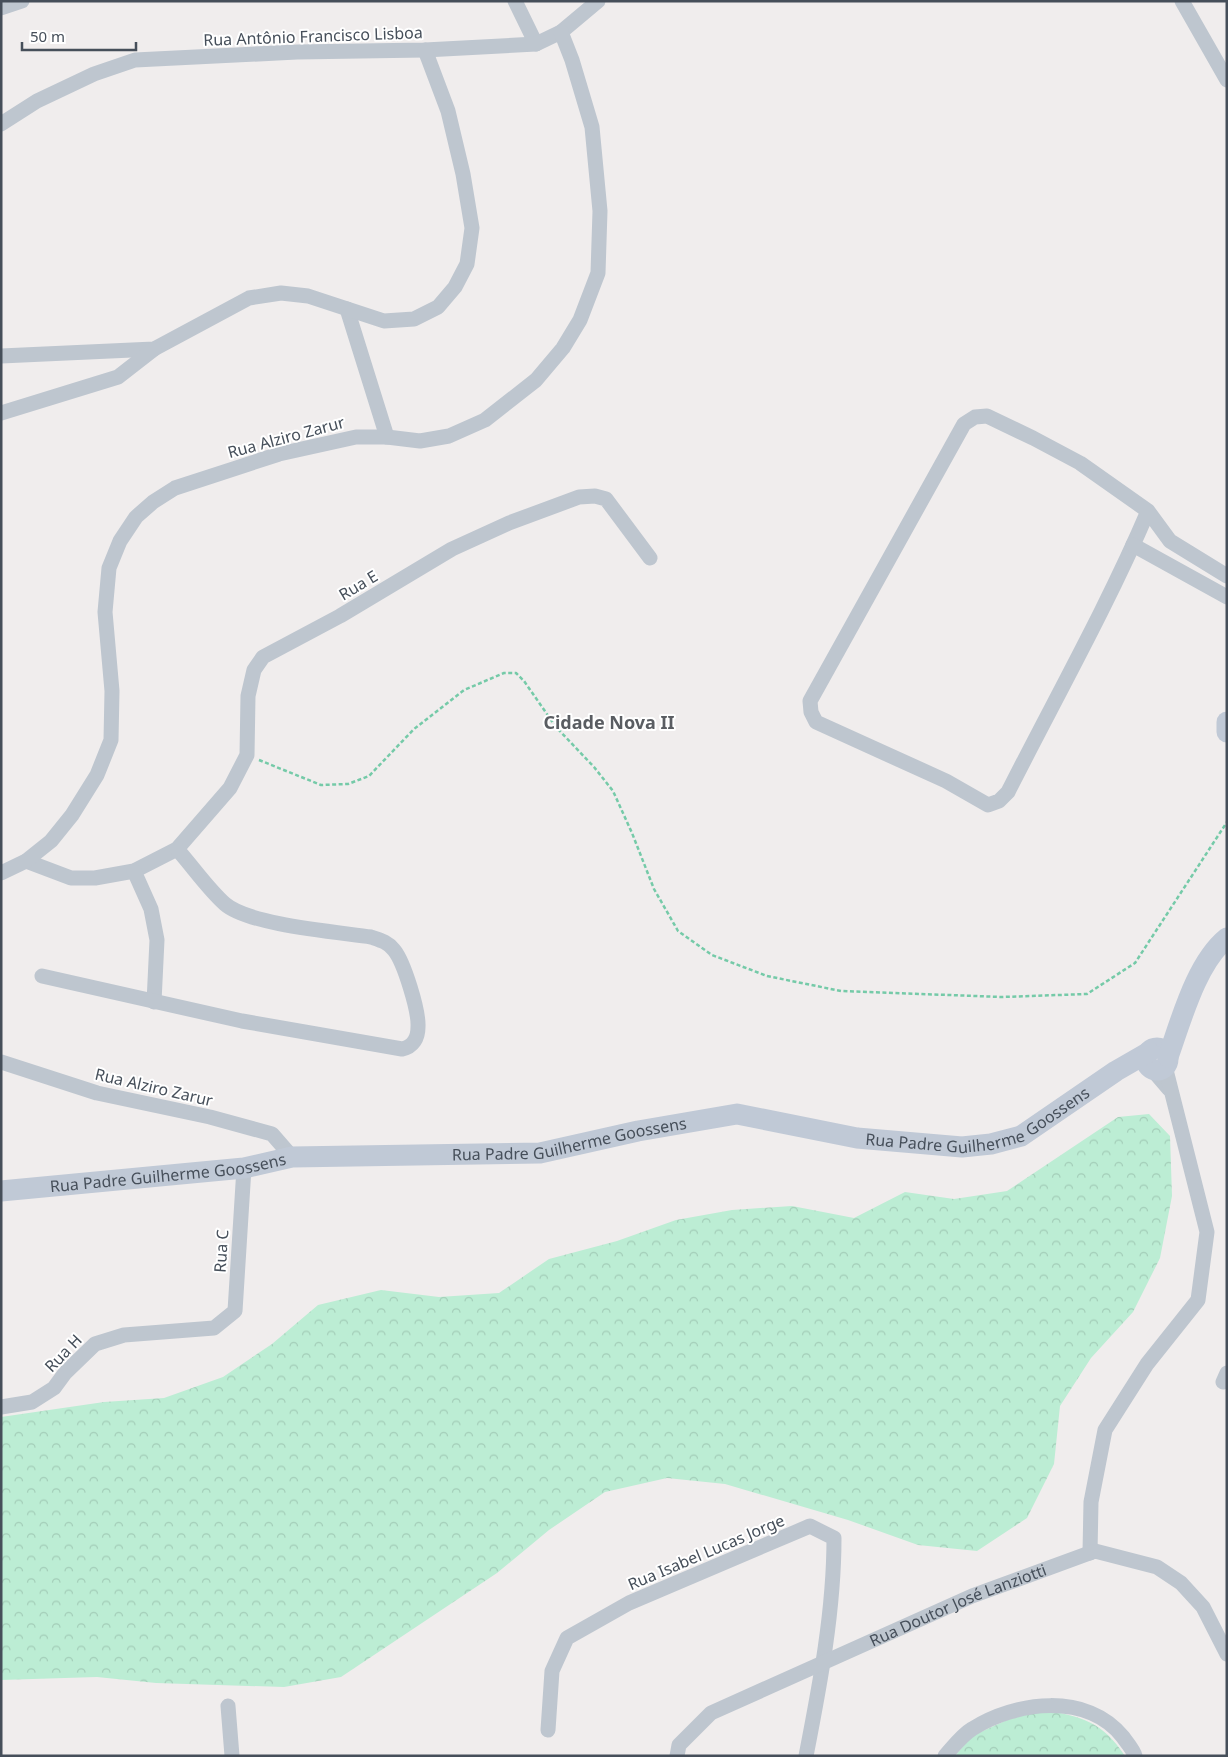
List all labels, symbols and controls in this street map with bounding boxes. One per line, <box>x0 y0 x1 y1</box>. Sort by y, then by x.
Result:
scale bar <box>22 20 136 52</box>
street label: Rua Antônio Francisco Lisboa <box>203 21 423 51</box>
text: 50 m <box>30 26 65 46</box>
street label: Rua Alziro Zarur <box>225 411 347 463</box>
street label: Rua E <box>334 565 382 605</box>
district label: Cidade Nova II <box>543 710 675 734</box>
street label: Rua Alziro Zarur <box>93 1063 215 1111</box>
street label: Rua Padre Guilherme Goossens <box>865 1081 1094 1158</box>
street label: Rua Padre Guilherme Goossens <box>452 1112 688 1165</box>
street label: Rua Padre Guilherme Goossens <box>49 1148 288 1197</box>
street label: Rua C <box>209 1229 233 1273</box>
street label: Rua H <box>40 1329 86 1377</box>
street label: Rua Isabel Lucas Jorge <box>624 1509 788 1595</box>
street label: Rua Doutor José Lanziotti <box>866 1559 1049 1652</box>

